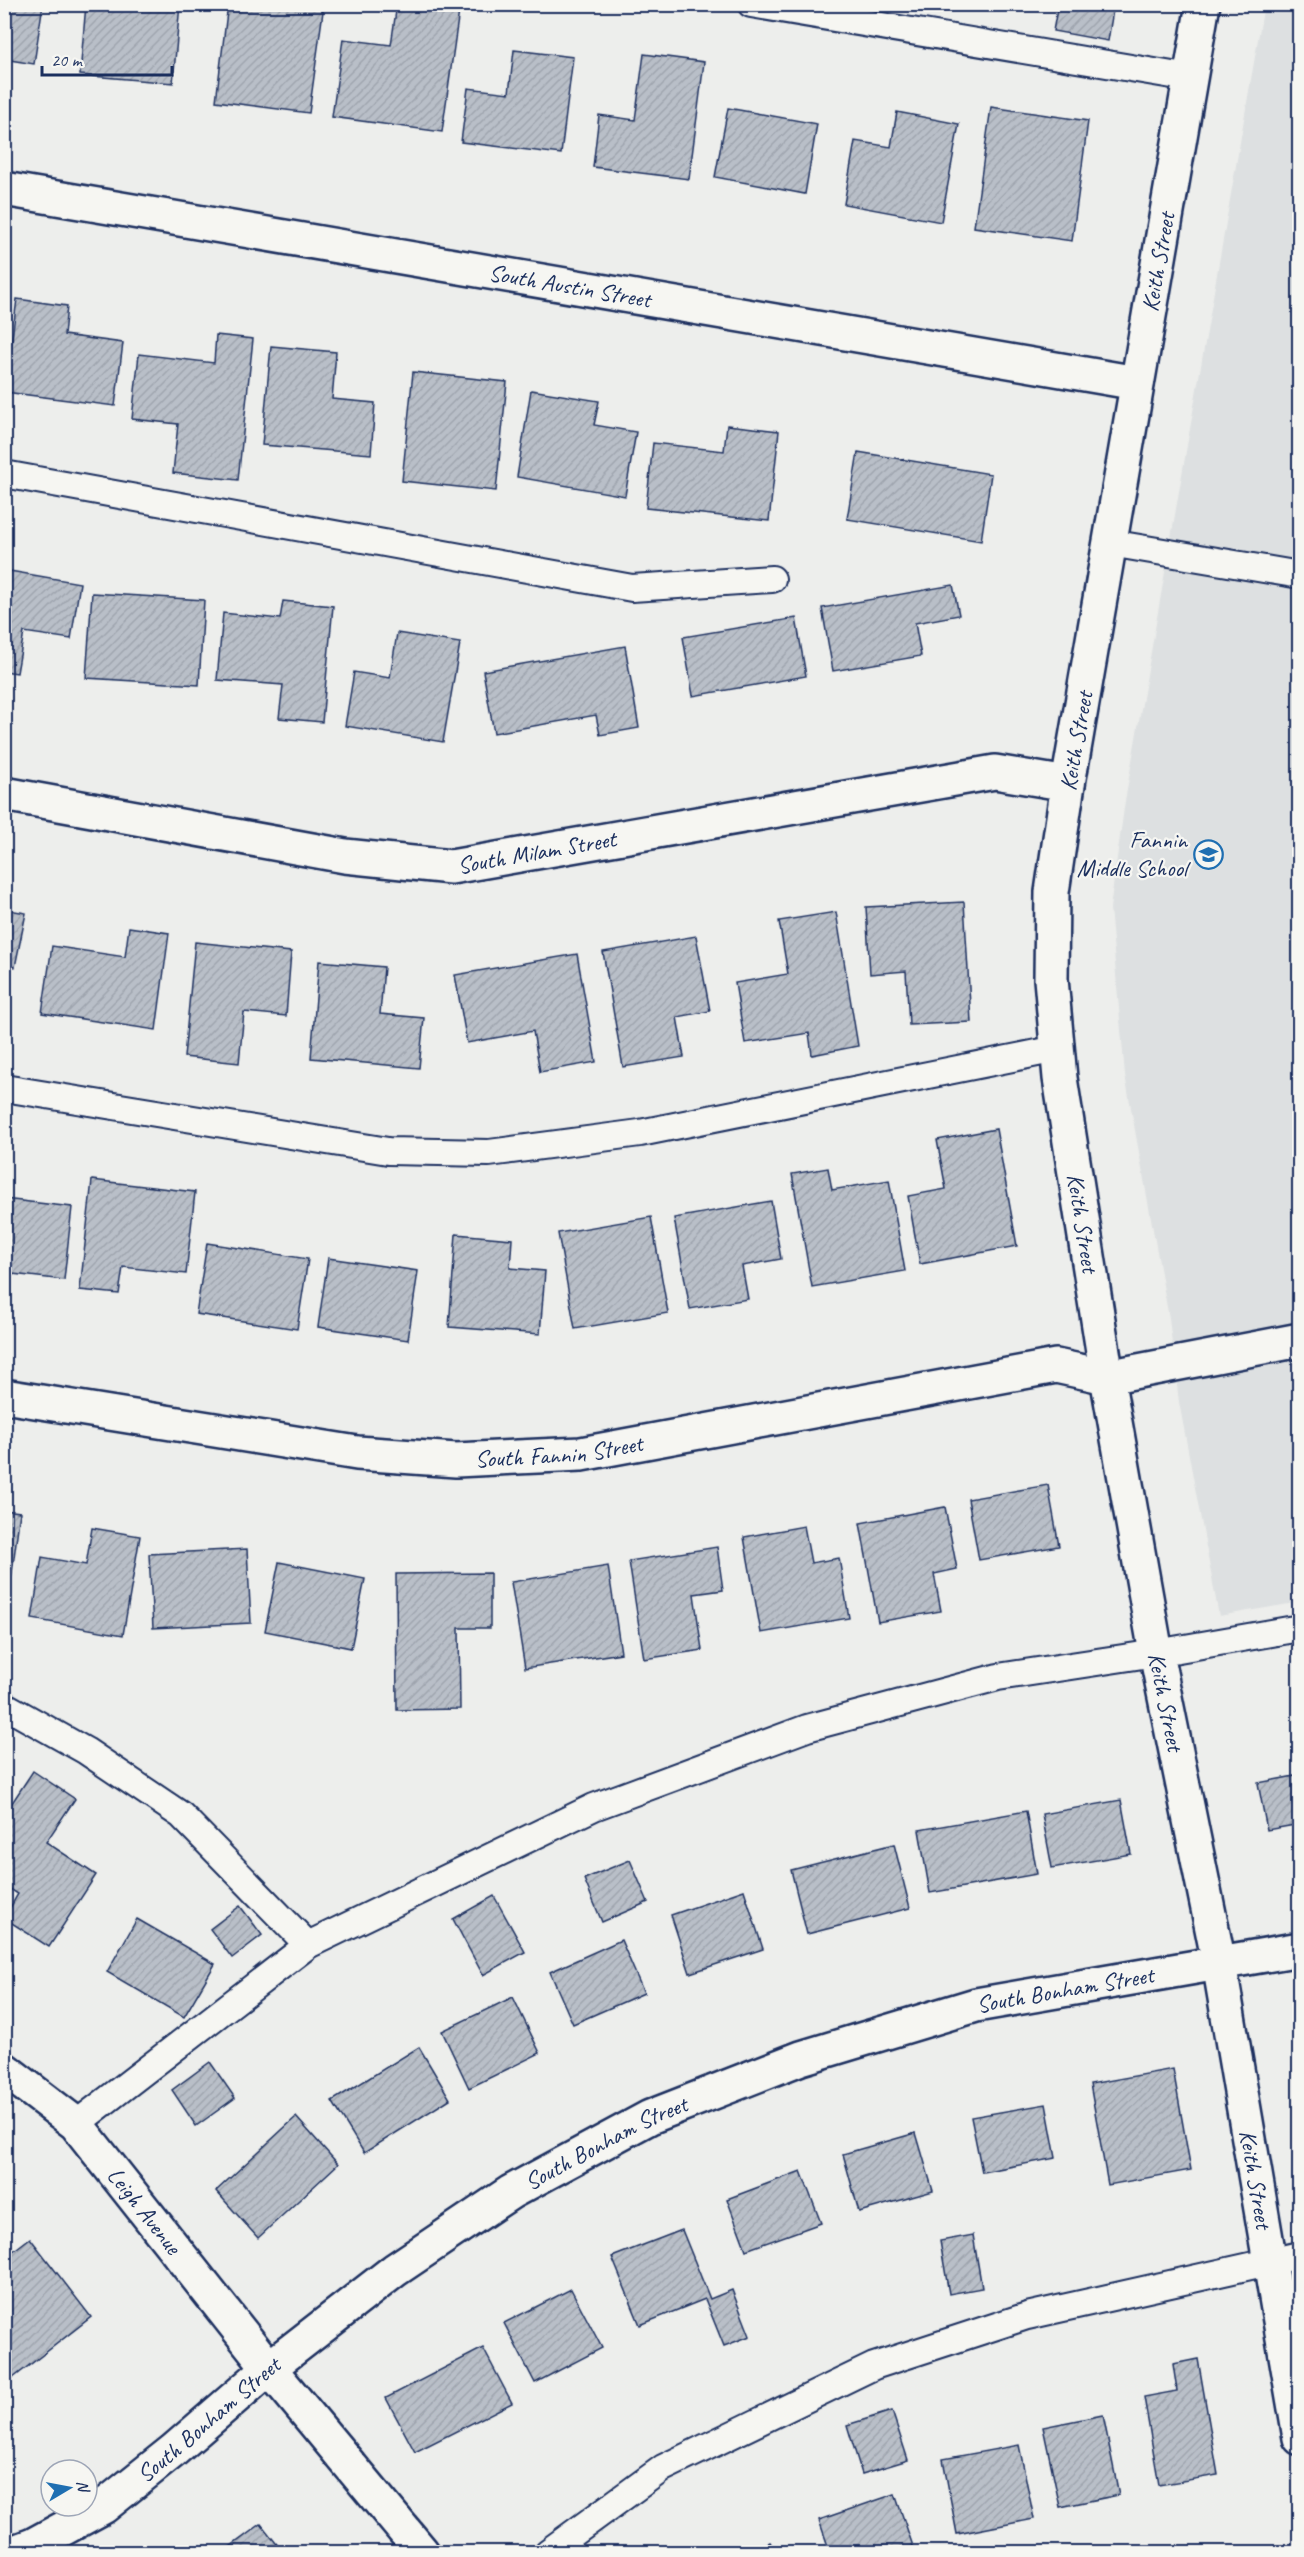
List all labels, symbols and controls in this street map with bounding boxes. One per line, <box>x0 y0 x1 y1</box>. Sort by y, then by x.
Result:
scale bar <box>42 39 172 77</box>
text: 20 m <box>51 49 84 71</box>
street label: Keith Street <box>1135 208 1182 314</box>
street label: South Austin Street <box>487 257 655 315</box>
street label: Keith Street <box>1053 687 1100 793</box>
street label: South Milam Street <box>455 823 620 881</box>
place label: Fannin Middle School <box>1077 825 1191 883</box>
school or university icon: Fannin Middle School <box>1192 838 1224 870</box>
street label: Keith Street <box>1060 1171 1106 1277</box>
street label: South Fannin Street <box>474 1428 647 1474</box>
street label: Keith Street <box>1141 1650 1191 1756</box>
street label: South Bonham Street <box>974 1959 1158 2020</box>
street label: South Bonham Street <box>519 2088 693 2197</box>
street label: Keith Street <box>1233 2128 1279 2233</box>
street label: Leigh Avenue <box>101 2161 190 2262</box>
street label: South Bonham Street <box>131 2349 288 2489</box>
north arrow <box>39 2458 99 2518</box>
text: N <box>72 2479 94 2495</box>

